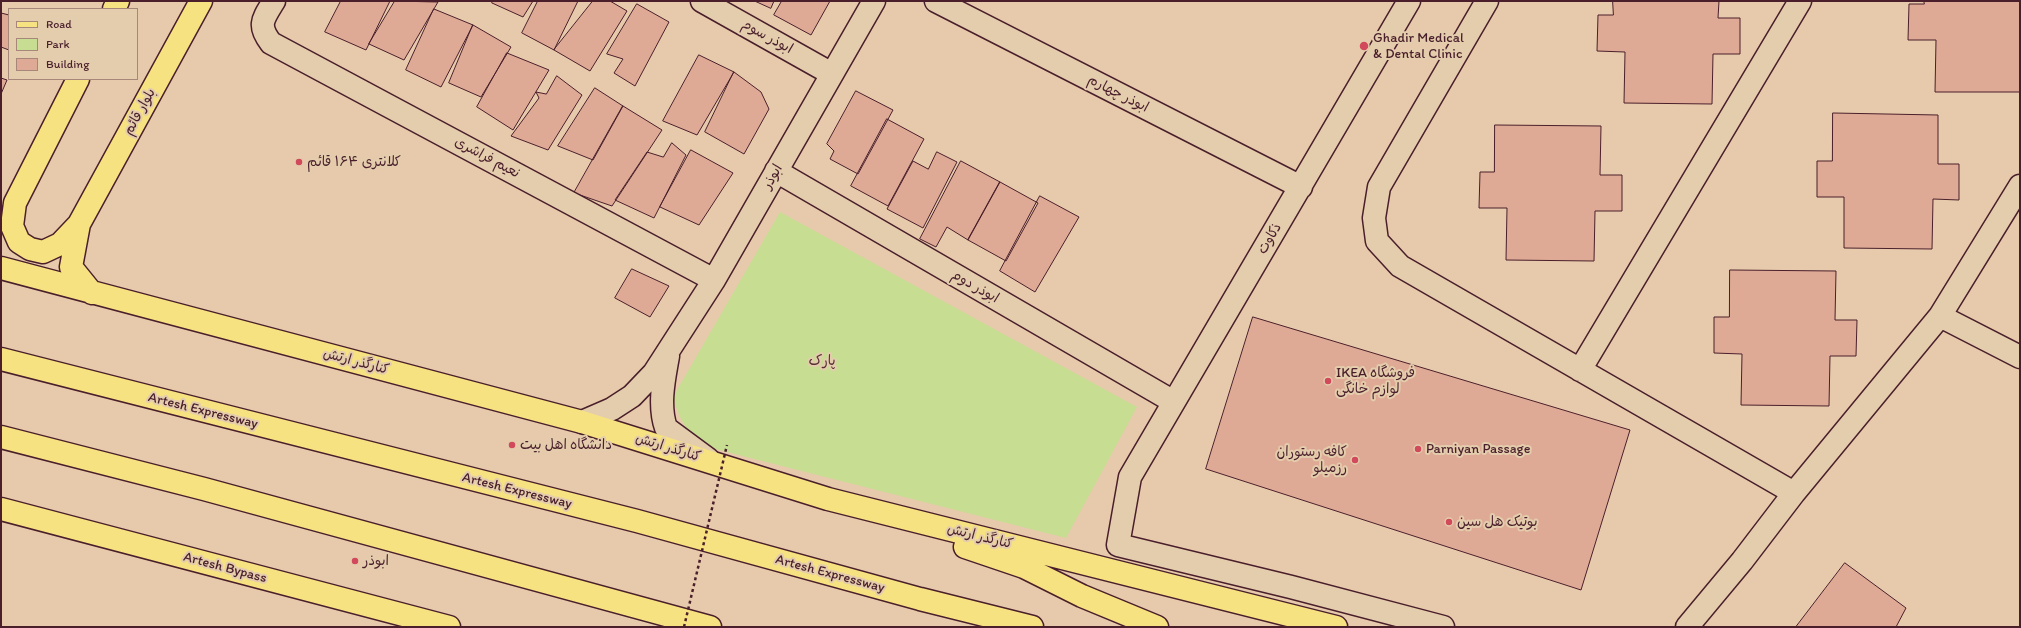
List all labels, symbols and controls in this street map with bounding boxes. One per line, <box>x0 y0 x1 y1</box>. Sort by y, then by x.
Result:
legend <box>8 8 138 80</box>
street label: ابوذر سوم <box>739 16 795 58</box>
text: Road <box>46 17 72 31</box>
place label: Ghadir Medical & Dental Clinic <box>1373 30 1464 62</box>
text: Park <box>46 37 70 51</box>
marker: Ghadir Medical & Dental Clinic <box>1358 40 1370 52</box>
text: Building <box>46 57 89 71</box>
street label: ابوذر چهارم <box>1085 72 1151 116</box>
street label: بلوار قائم <box>120 86 160 138</box>
street label: نعیم فراشری <box>451 134 523 182</box>
place label: کلانتری ۱۶۴ قائم <box>307 154 401 170</box>
marker: کلانتری ۱۶۴ قائم <box>294 157 304 167</box>
street label: ابوذر <box>759 162 787 192</box>
street label: ذکاوت <box>1254 220 1286 258</box>
street label: ابوذر دوم <box>948 267 1002 307</box>
street label: کنارگذر ارتش <box>321 345 391 379</box>
park label: پارک <box>808 353 836 369</box>
place label: IKEA فروشگاه لوازم خانگی <box>1336 365 1415 398</box>
marker: IKEA فروشگاه لوازم خانگی <box>1323 376 1333 386</box>
street label: Artesh Expressway <box>146 389 260 433</box>
street label: کنارگذر ارتش <box>633 430 703 466</box>
place label: دانشگاه اهل بیت <box>520 437 612 453</box>
marker: دانشگاه اهل بیت <box>507 440 517 450</box>
place label: Parniyan Passage <box>1426 441 1531 457</box>
place label: کافه رستوران رزمیلو <box>1276 444 1347 476</box>
marker: Parniyan Passage <box>1413 444 1423 454</box>
marker: کافه رستوران رزمیلو <box>1350 455 1360 465</box>
street label: Artesh Expressway <box>460 469 574 513</box>
place label: بوتیک هل سین <box>1457 514 1538 530</box>
marker: بوتیک هل سین <box>1444 517 1454 527</box>
street label: کنارگذر ارتش <box>945 521 1015 553</box>
street label: Artesh Bypass <box>181 549 269 587</box>
street label: Artesh Expressway <box>774 551 886 597</box>
place label: ابوذر <box>363 553 389 569</box>
marker: ابوذر <box>350 556 360 566</box>

